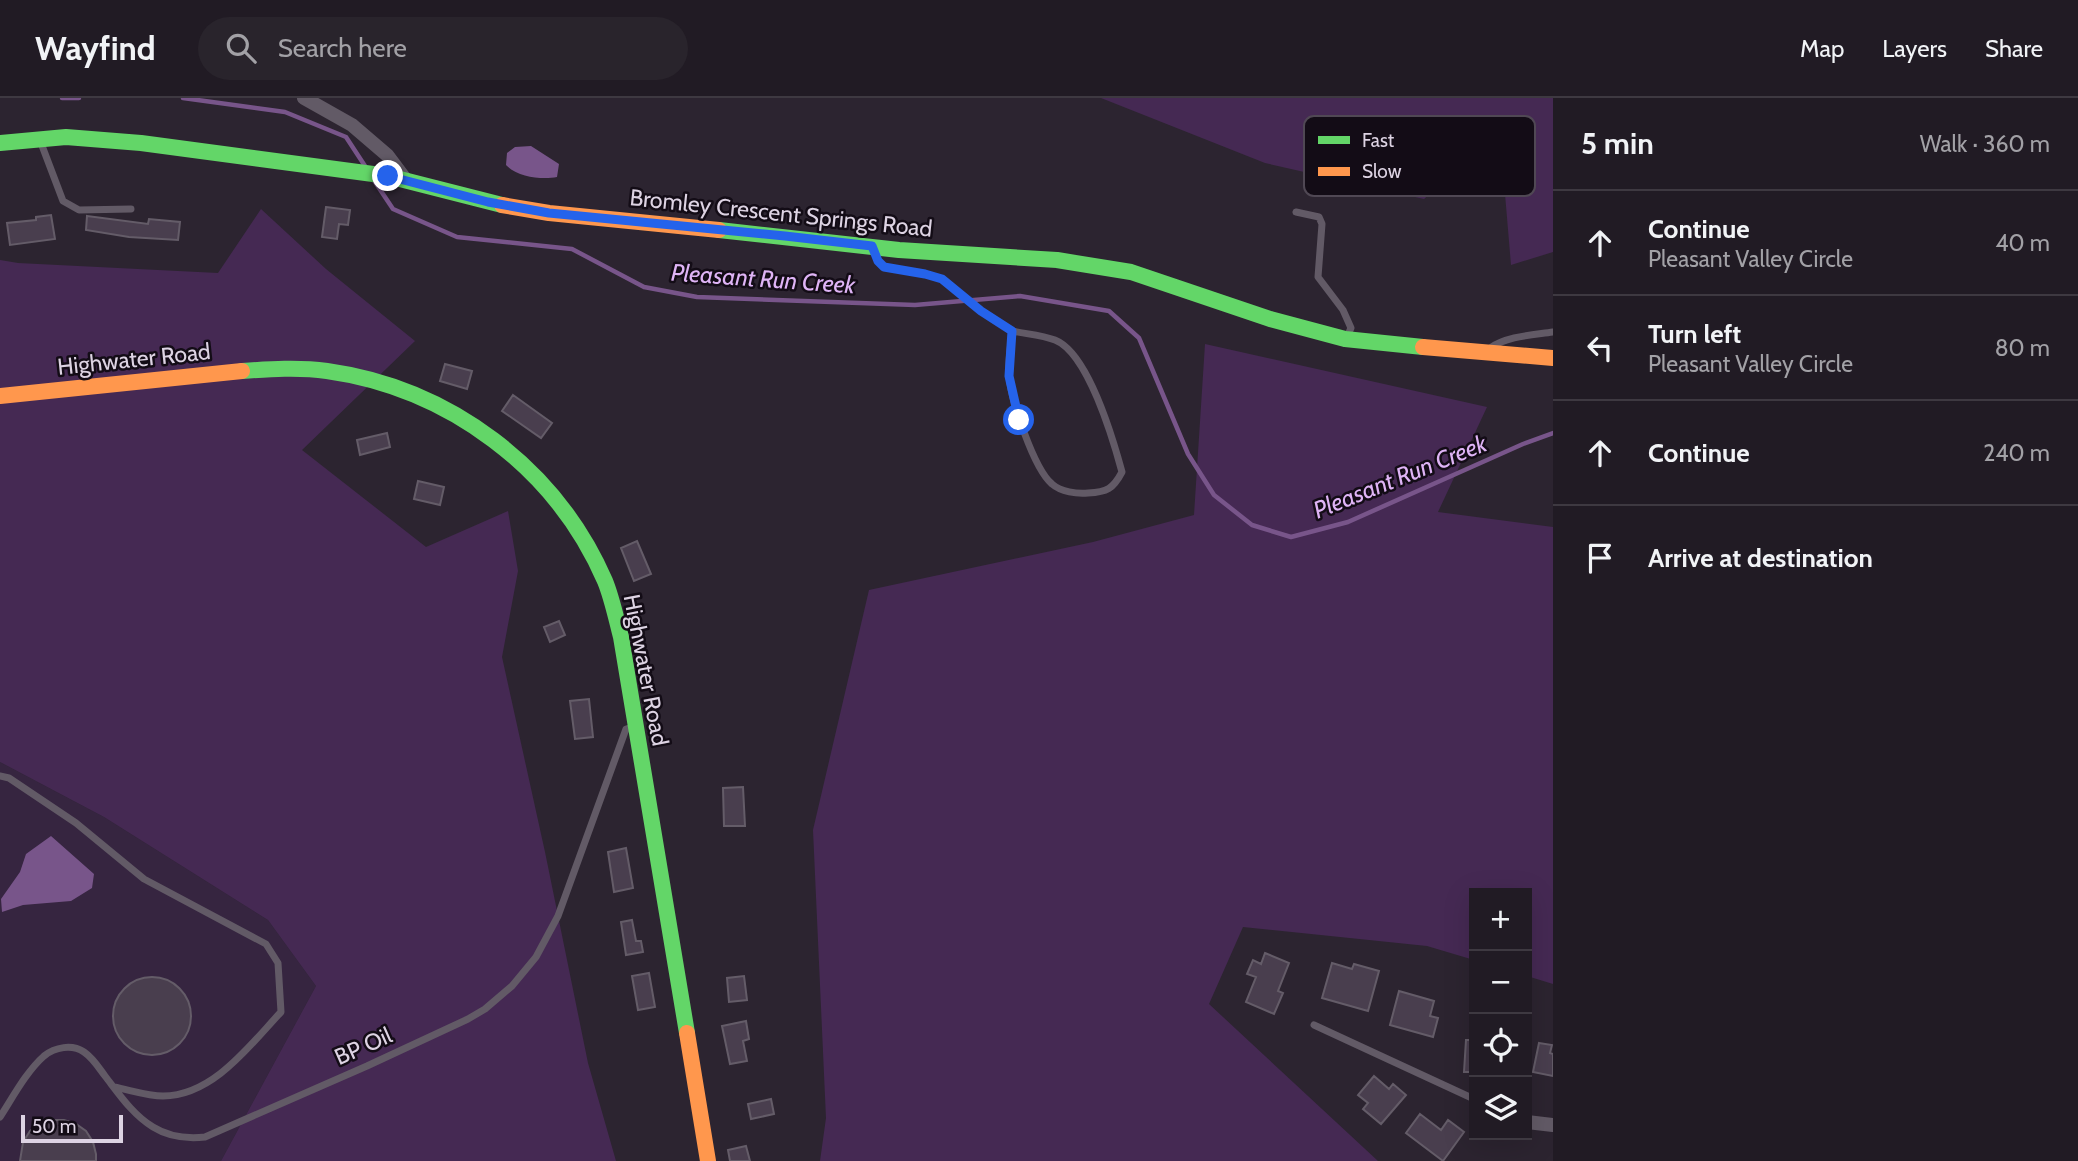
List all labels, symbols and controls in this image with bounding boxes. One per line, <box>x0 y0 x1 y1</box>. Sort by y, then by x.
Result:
search box <box>198 17 688 80</box>
text: Wayfind <box>35 28 156 68</box>
icon: search <box>222 29 260 67</box>
text: Search here <box>278 32 407 64</box>
text: Map <box>1800 34 1844 63</box>
text: Layers <box>1882 34 1947 63</box>
text: Share <box>1985 34 2043 63</box>
legend <box>1304 116 1535 196</box>
text: 5 min <box>1581 125 1654 162</box>
text: Fast <box>1362 129 1395 152</box>
text: Walk · 360 m <box>1920 130 2050 158</box>
route end <box>372 160 403 191</box>
text: Slow <box>1362 160 1402 183</box>
street label: Bromley Crescent Springs Road <box>628 183 934 243</box>
text: Continue <box>1648 213 1750 245</box>
icon: ahead <box>1581 224 1619 262</box>
text: 40 m <box>1995 229 2050 257</box>
text: Pleasant Valley Circle <box>1648 245 1853 273</box>
water label: Pleasant Run Creek <box>670 258 857 299</box>
text: Turn left <box>1648 318 1741 350</box>
icon: left <box>1581 329 1619 367</box>
text: 80 m <box>1995 334 2050 362</box>
street label: Highwater Road <box>56 337 212 381</box>
text: Pleasant Valley Circle <box>1648 350 1853 378</box>
route start <box>1003 404 1034 435</box>
water label: Pleasant Run Creek <box>1309 428 1491 525</box>
icon: ahead <box>1581 434 1619 472</box>
text: Continue <box>1648 437 1750 469</box>
text: 240 m <box>1983 439 2050 467</box>
icon: arrive <box>1581 539 1619 577</box>
text: Arrive at destination <box>1648 542 1873 574</box>
street label: Highwater Road <box>618 592 674 748</box>
map controls <box>1469 888 1532 1140</box>
button: + <box>1469 888 1532 951</box>
button: − <box>1469 951 1532 1014</box>
button: locate <box>1469 1014 1532 1077</box>
street label: BP Oil <box>330 1021 397 1071</box>
button: layers <box>1469 1077 1532 1140</box>
scale bar <box>21 1112 122 1144</box>
text: 50 m <box>32 1115 76 1138</box>

